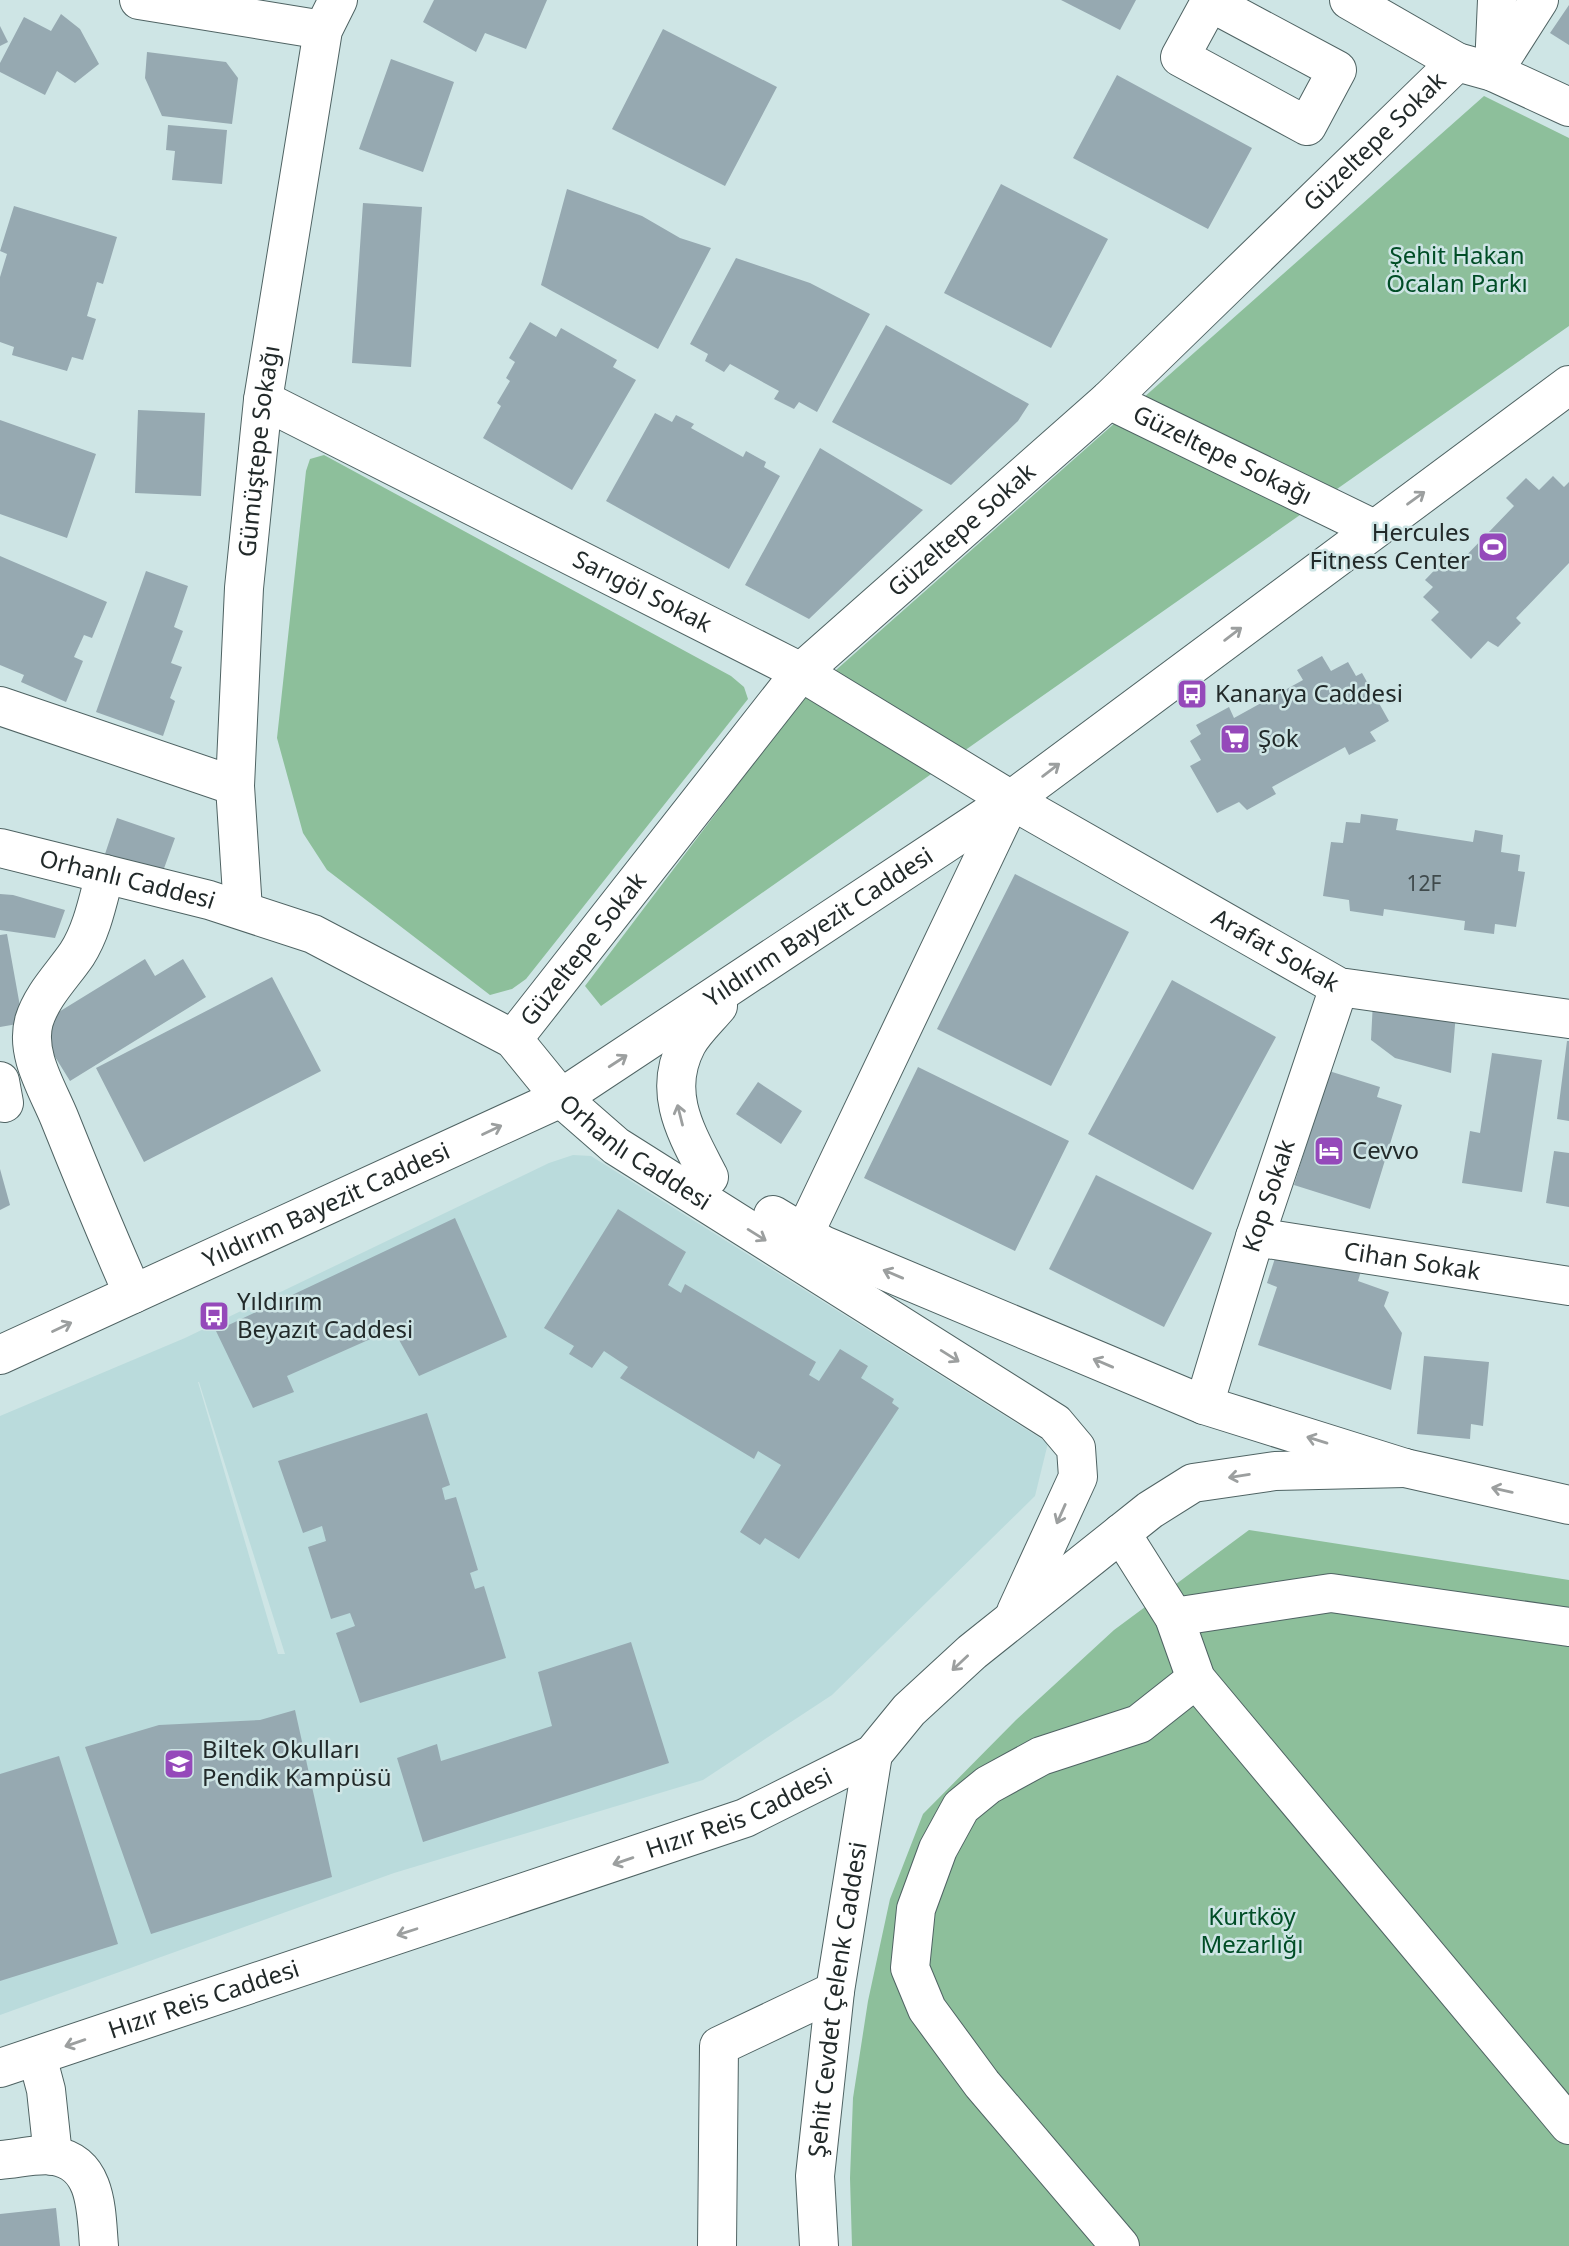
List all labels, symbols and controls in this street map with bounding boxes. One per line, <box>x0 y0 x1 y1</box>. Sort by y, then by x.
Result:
street label: Güzeltepe Sokak <box>1295 64 1452 218</box>
park label: Şehit Hakan Öcalan Parkı <box>1386 238 1528 299</box>
street label: Gümüştepe Sokağı <box>229 343 287 559</box>
street label: Güzeltepe Sokağı <box>1128 396 1318 511</box>
street label: Güzeltepe Sokak <box>880 455 1042 603</box>
one-way arrow <box>1406 491 1425 506</box>
place label: Hercules Fitness Center <box>1309 515 1470 576</box>
sports icon: Hercules Fitness Center <box>1476 530 1510 564</box>
street label: Sarıgöl Sokak <box>568 542 718 639</box>
one-way arrow <box>1223 627 1242 641</box>
place label: Kanarya Caddesi <box>1215 676 1403 709</box>
bus stop icon: Kanarya Caddesi <box>1175 677 1209 711</box>
place label: Şok <box>1258 721 1299 754</box>
supermarket icon: Şok <box>1218 722 1252 756</box>
one-way arrow <box>1041 763 1060 778</box>
street label: Yıldırım Bayezit Caddesi <box>697 838 939 1014</box>
street label: Orhanlı Caddesi <box>36 840 220 916</box>
street label: Güzeltepe Sokak <box>512 865 653 1032</box>
house number: 12F <box>1407 869 1442 897</box>
street label: Arafat Sokak <box>1206 900 1346 999</box>
one-way arrow <box>608 1053 627 1068</box>
street label: Orhanlı Caddesi <box>553 1086 718 1217</box>
one-way arrow <box>673 1105 686 1127</box>
one-way arrow <box>481 1123 502 1136</box>
street label: Yıldırım Bayezit Caddesi <box>197 1133 455 1275</box>
place label: Cevvo <box>1352 1133 1419 1166</box>
street label: Kop Sokak <box>1233 1134 1302 1256</box>
hotel icon: Cevvo <box>1312 1134 1346 1168</box>
one-way arrow <box>747 1228 767 1242</box>
street label: Cihan Sokak <box>1342 1233 1483 1287</box>
one-way arrow <box>883 1267 905 1280</box>
place label: Yıldırım Beyazıt Caddesi <box>237 1284 413 1345</box>
bus stop icon: Yıldırım Beyazıt Caddesi <box>197 1299 231 1333</box>
one-way arrow <box>51 1319 72 1333</box>
one-way arrow <box>939 1350 959 1364</box>
one-way arrow <box>1093 1355 1114 1368</box>
one-way arrow <box>1306 1433 1328 1445</box>
one-way arrow <box>1229 1470 1251 1483</box>
one-way arrow <box>1492 1483 1514 1496</box>
one-way arrow <box>1054 1503 1067 1524</box>
one-way arrow <box>952 1654 969 1671</box>
place label: Biltek Okulları Pendik Kampüsü <box>202 1732 392 1793</box>
school or university icon: Biltek Okulları Pendik Kampüsü <box>162 1747 196 1781</box>
street label: Hızır Reis Caddesi <box>641 1759 838 1865</box>
street label: Şehit Cevdet Çelenk Caddesi <box>799 1839 874 2159</box>
one-way arrow <box>612 1856 634 1868</box>
park label: Kurtköy Mezarlığı <box>1200 1899 1304 1960</box>
one-way arrow <box>396 1927 418 1939</box>
street label: Hızır Reis Caddesi <box>104 1951 303 2046</box>
one-way arrow <box>64 2038 86 2050</box>

